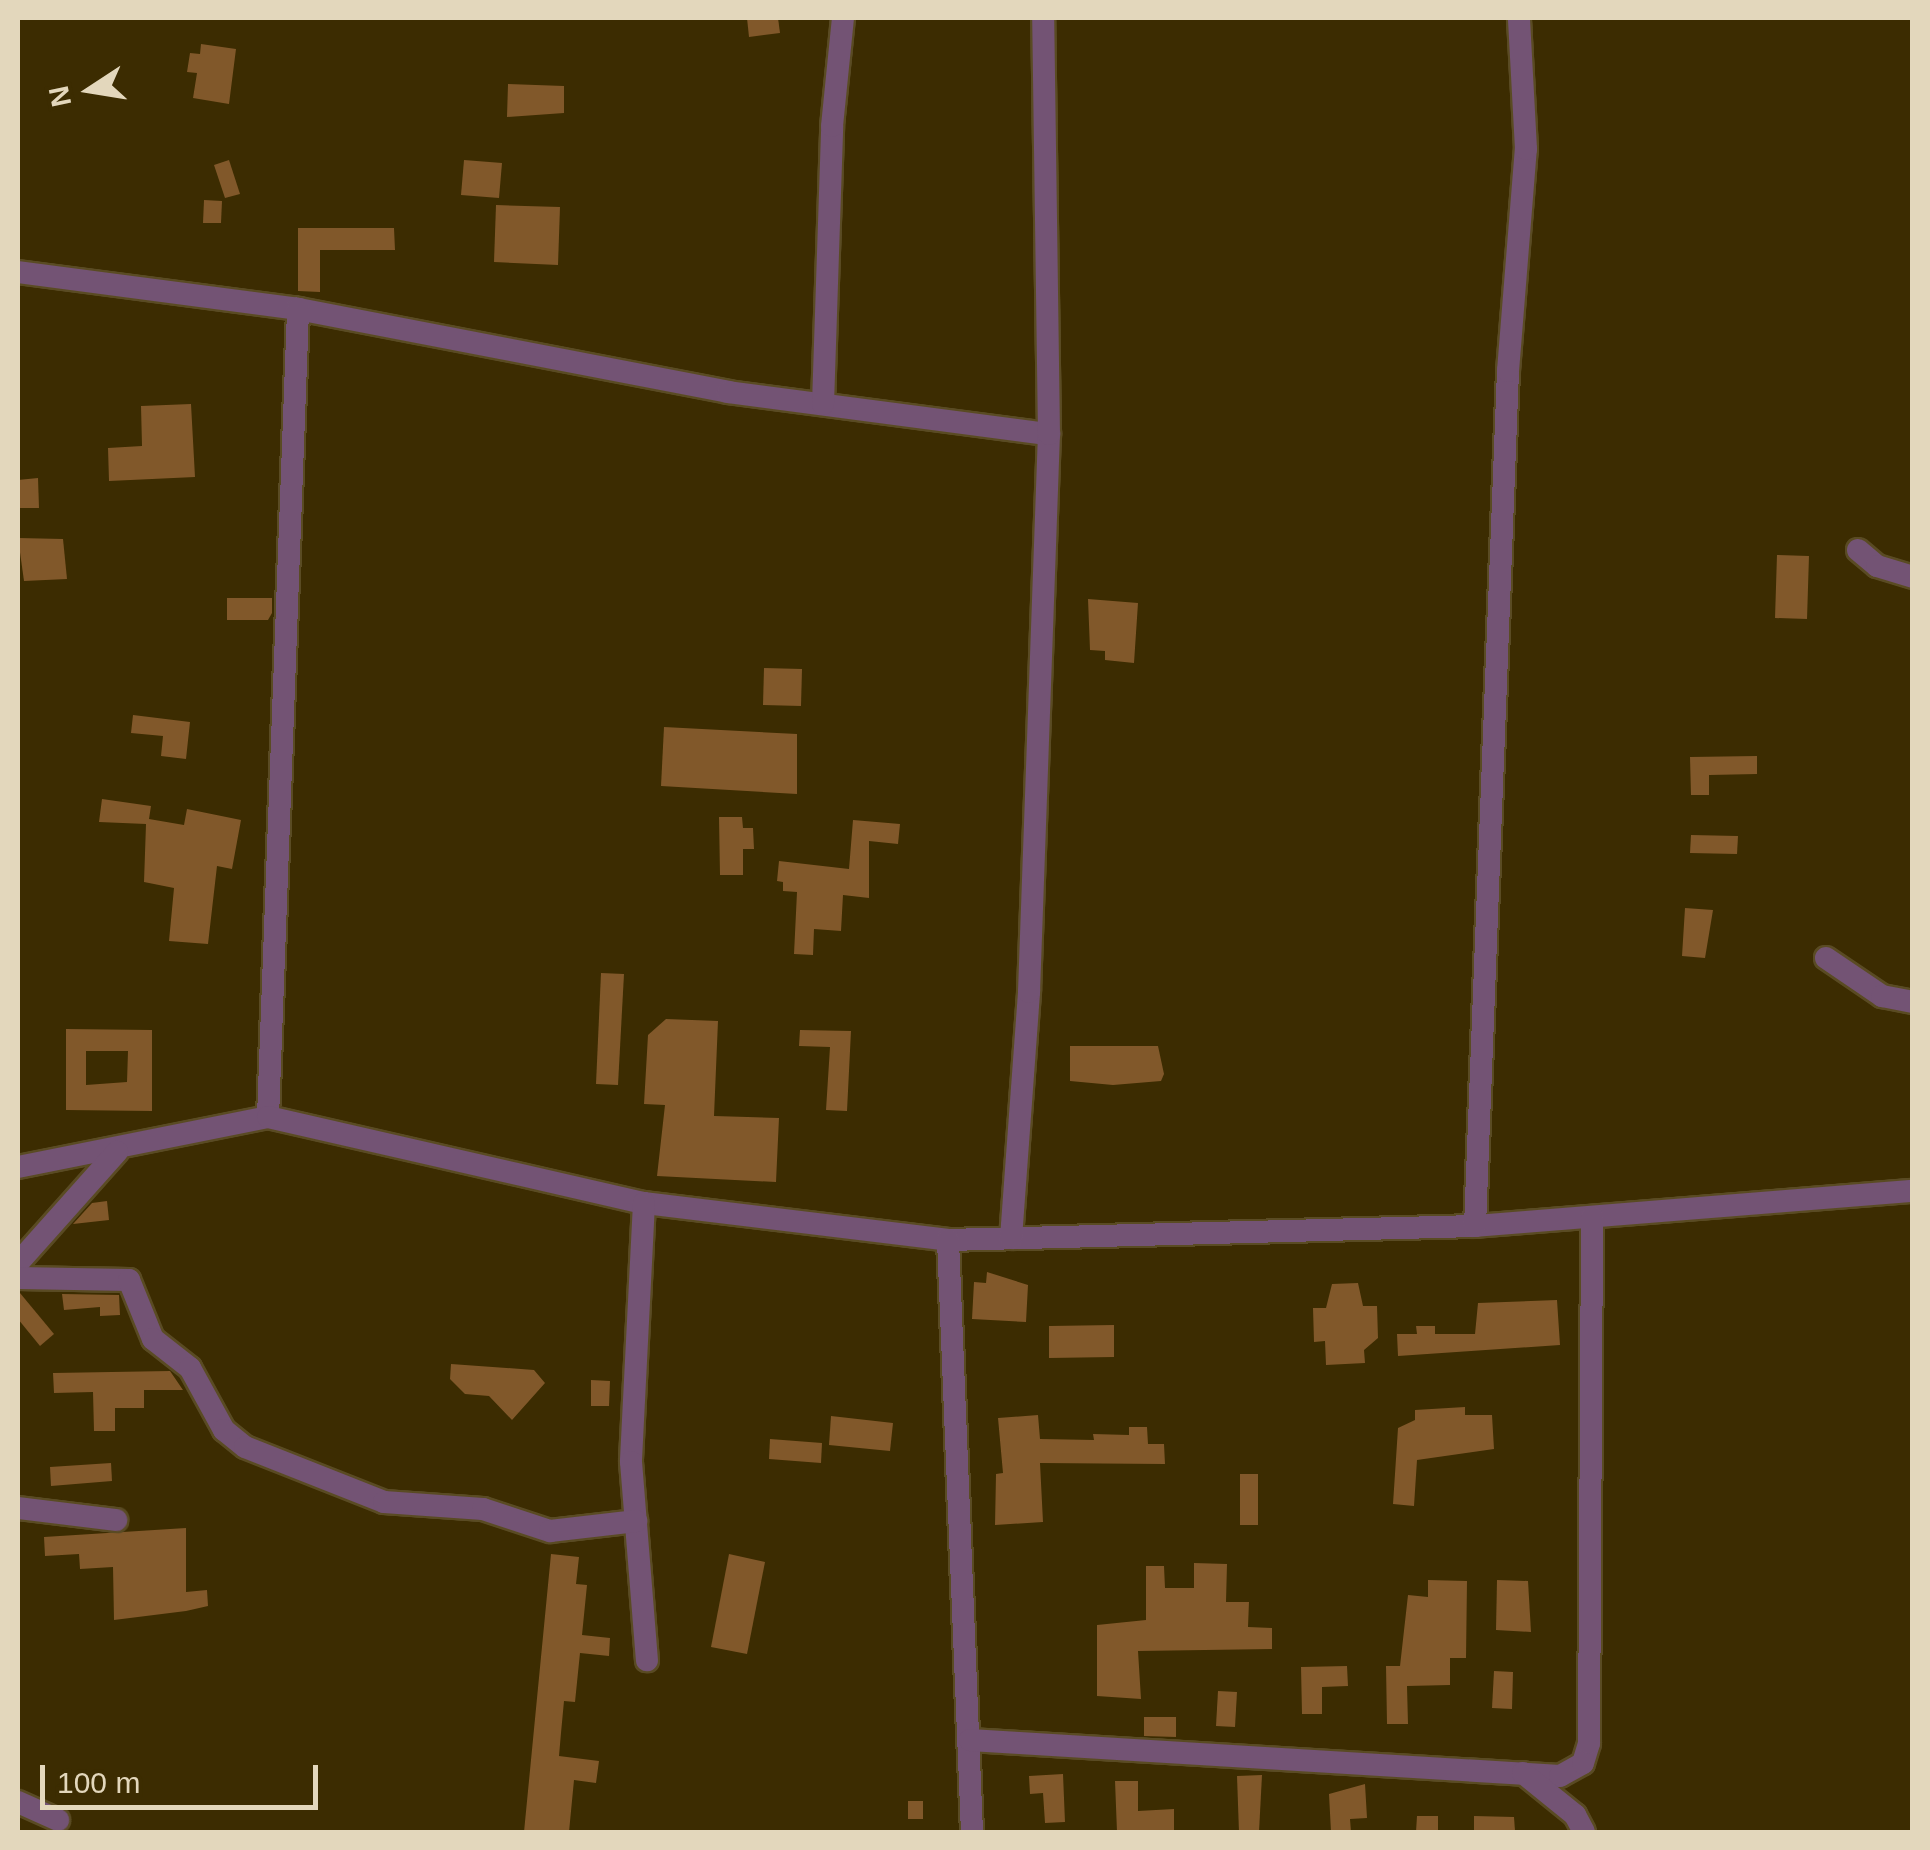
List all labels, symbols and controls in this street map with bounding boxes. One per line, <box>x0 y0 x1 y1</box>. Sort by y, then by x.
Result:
north arrow <box>40 40 140 140</box>
text: N <box>43 83 77 109</box>
scale bar <box>45 1745 322 1807</box>
text: 100 m <box>57 1766 140 1799</box>

